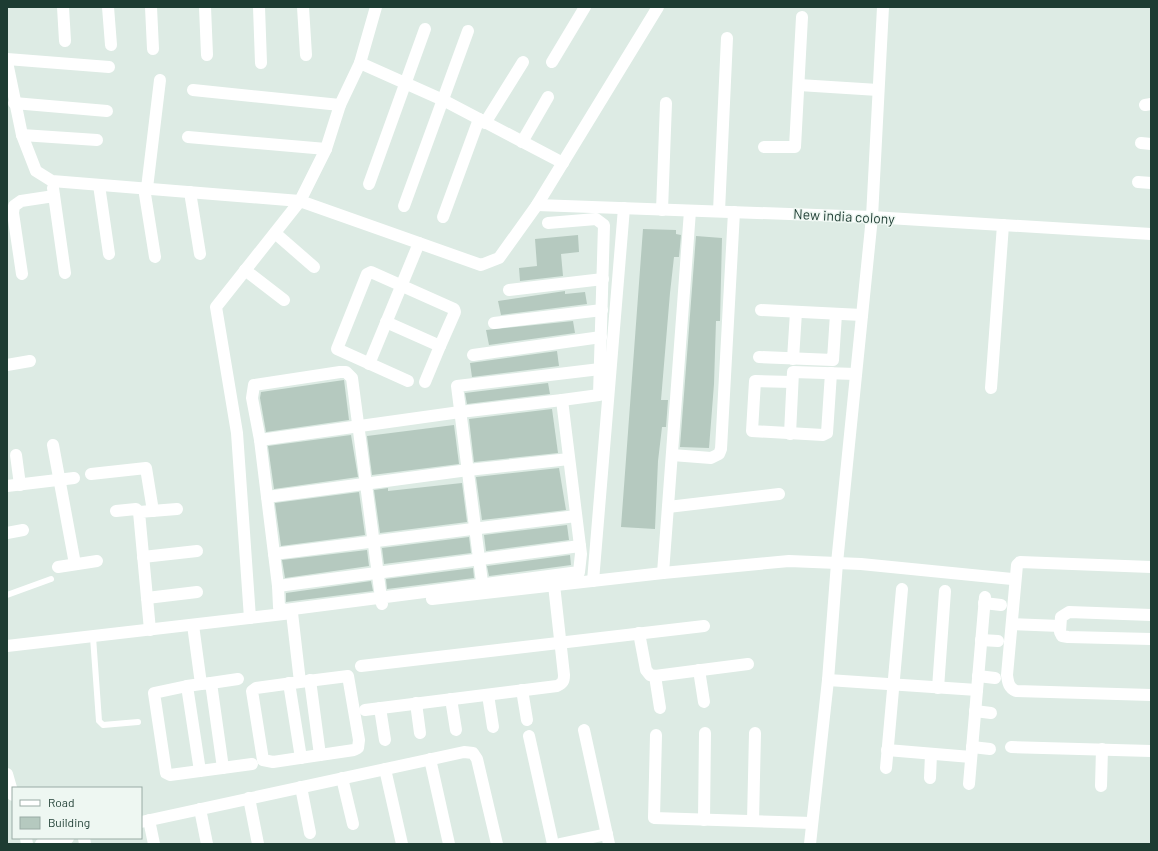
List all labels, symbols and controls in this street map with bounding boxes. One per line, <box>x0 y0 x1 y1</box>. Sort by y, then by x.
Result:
street label: New india colony <box>793 205 896 227</box>
legend <box>12 787 142 839</box>
text: Road <box>48 795 75 809</box>
text: Building <box>48 815 90 829</box>

